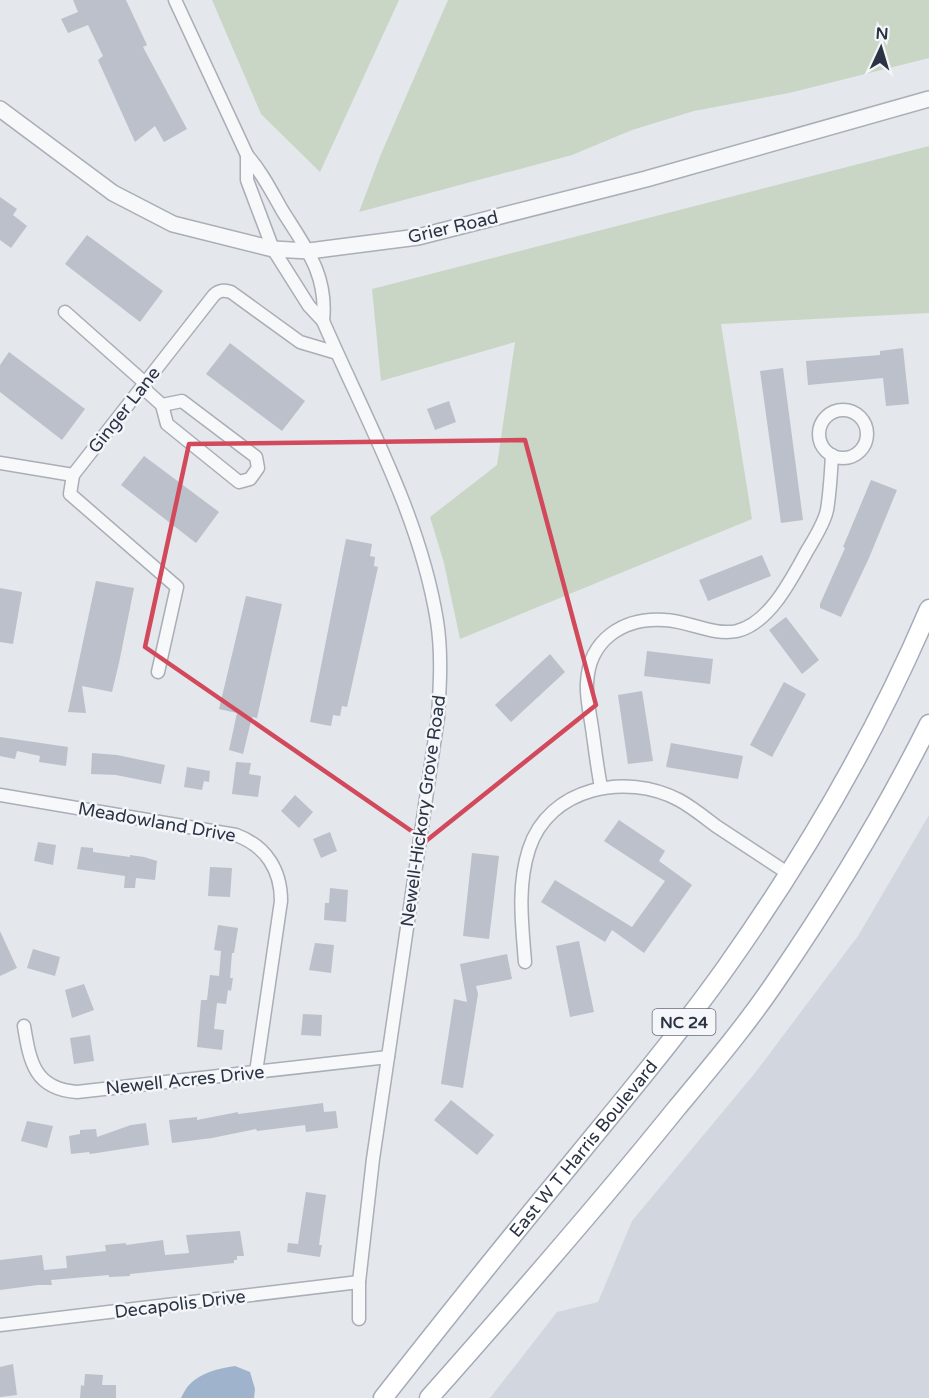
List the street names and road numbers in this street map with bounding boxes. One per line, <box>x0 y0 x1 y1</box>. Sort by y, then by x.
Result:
street label: Grier Road <box>406 206 500 248</box>
street label: Ginger Lane <box>83 362 165 458</box>
street label: Newell-Hickory Grove Road <box>396 694 450 928</box>
street label: Meadowland Drive <box>76 797 238 847</box>
road number: NC 24 <box>652 1009 716 1035</box>
street label: East W T Harris Boulevard <box>505 1056 662 1242</box>
street label: Newell Acres Drive <box>105 1061 265 1099</box>
street label: Decapolis Drive <box>113 1285 247 1323</box>

